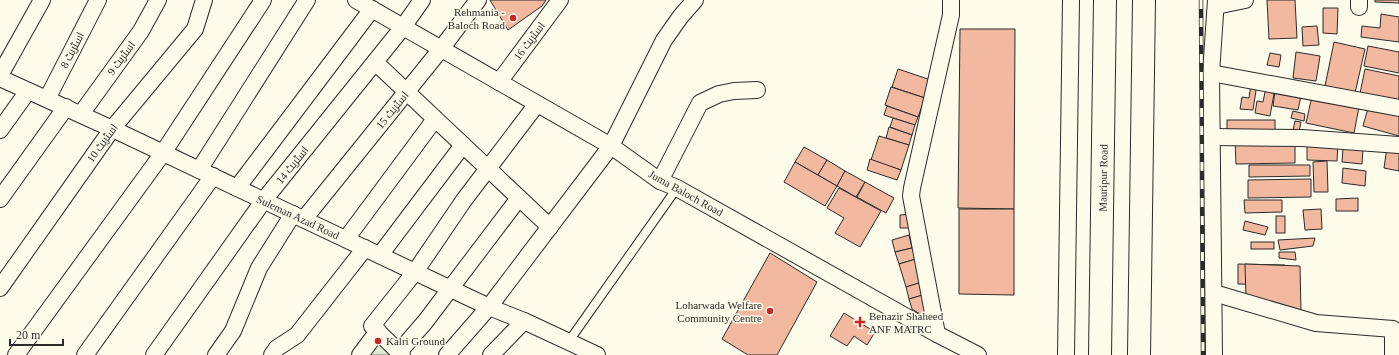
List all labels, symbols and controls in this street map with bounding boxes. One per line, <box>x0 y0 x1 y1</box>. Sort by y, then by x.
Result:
place label: Rehmania - Baloch Road <box>448 6 505 31</box>
marker: Rehmania - Baloch Road <box>508 13 518 23</box>
street label: اسٹریٹ 16 <box>511 20 548 63</box>
street label: اسٹریٹ 8 <box>58 30 87 70</box>
street label: اسٹریٹ 9 <box>105 39 138 78</box>
street label: اسٹریٹ 15 <box>373 89 411 132</box>
street label: اسٹریٹ 10 <box>84 122 121 165</box>
street label: اسٹریٹ 14 <box>273 144 311 187</box>
street label: Mauripur Road <box>1096 144 1110 212</box>
street label: Juma Baloch Road <box>647 168 726 219</box>
street label: Suleman Azad Road <box>255 193 342 242</box>
place label: Loharwada Welfare Community Centre <box>675 299 762 324</box>
marker: Loharwada Welfare Community Centre <box>765 306 775 316</box>
place label: Benazir Shaheed ANF MATRC <box>869 310 944 335</box>
marker: Benazir Shaheed ANF MATRC <box>854 316 866 328</box>
scale bar <box>10 321 63 347</box>
text: 20 m <box>16 328 41 342</box>
place label: Kalri Ground <box>386 335 445 347</box>
marker: Kalri Ground <box>373 336 383 346</box>

